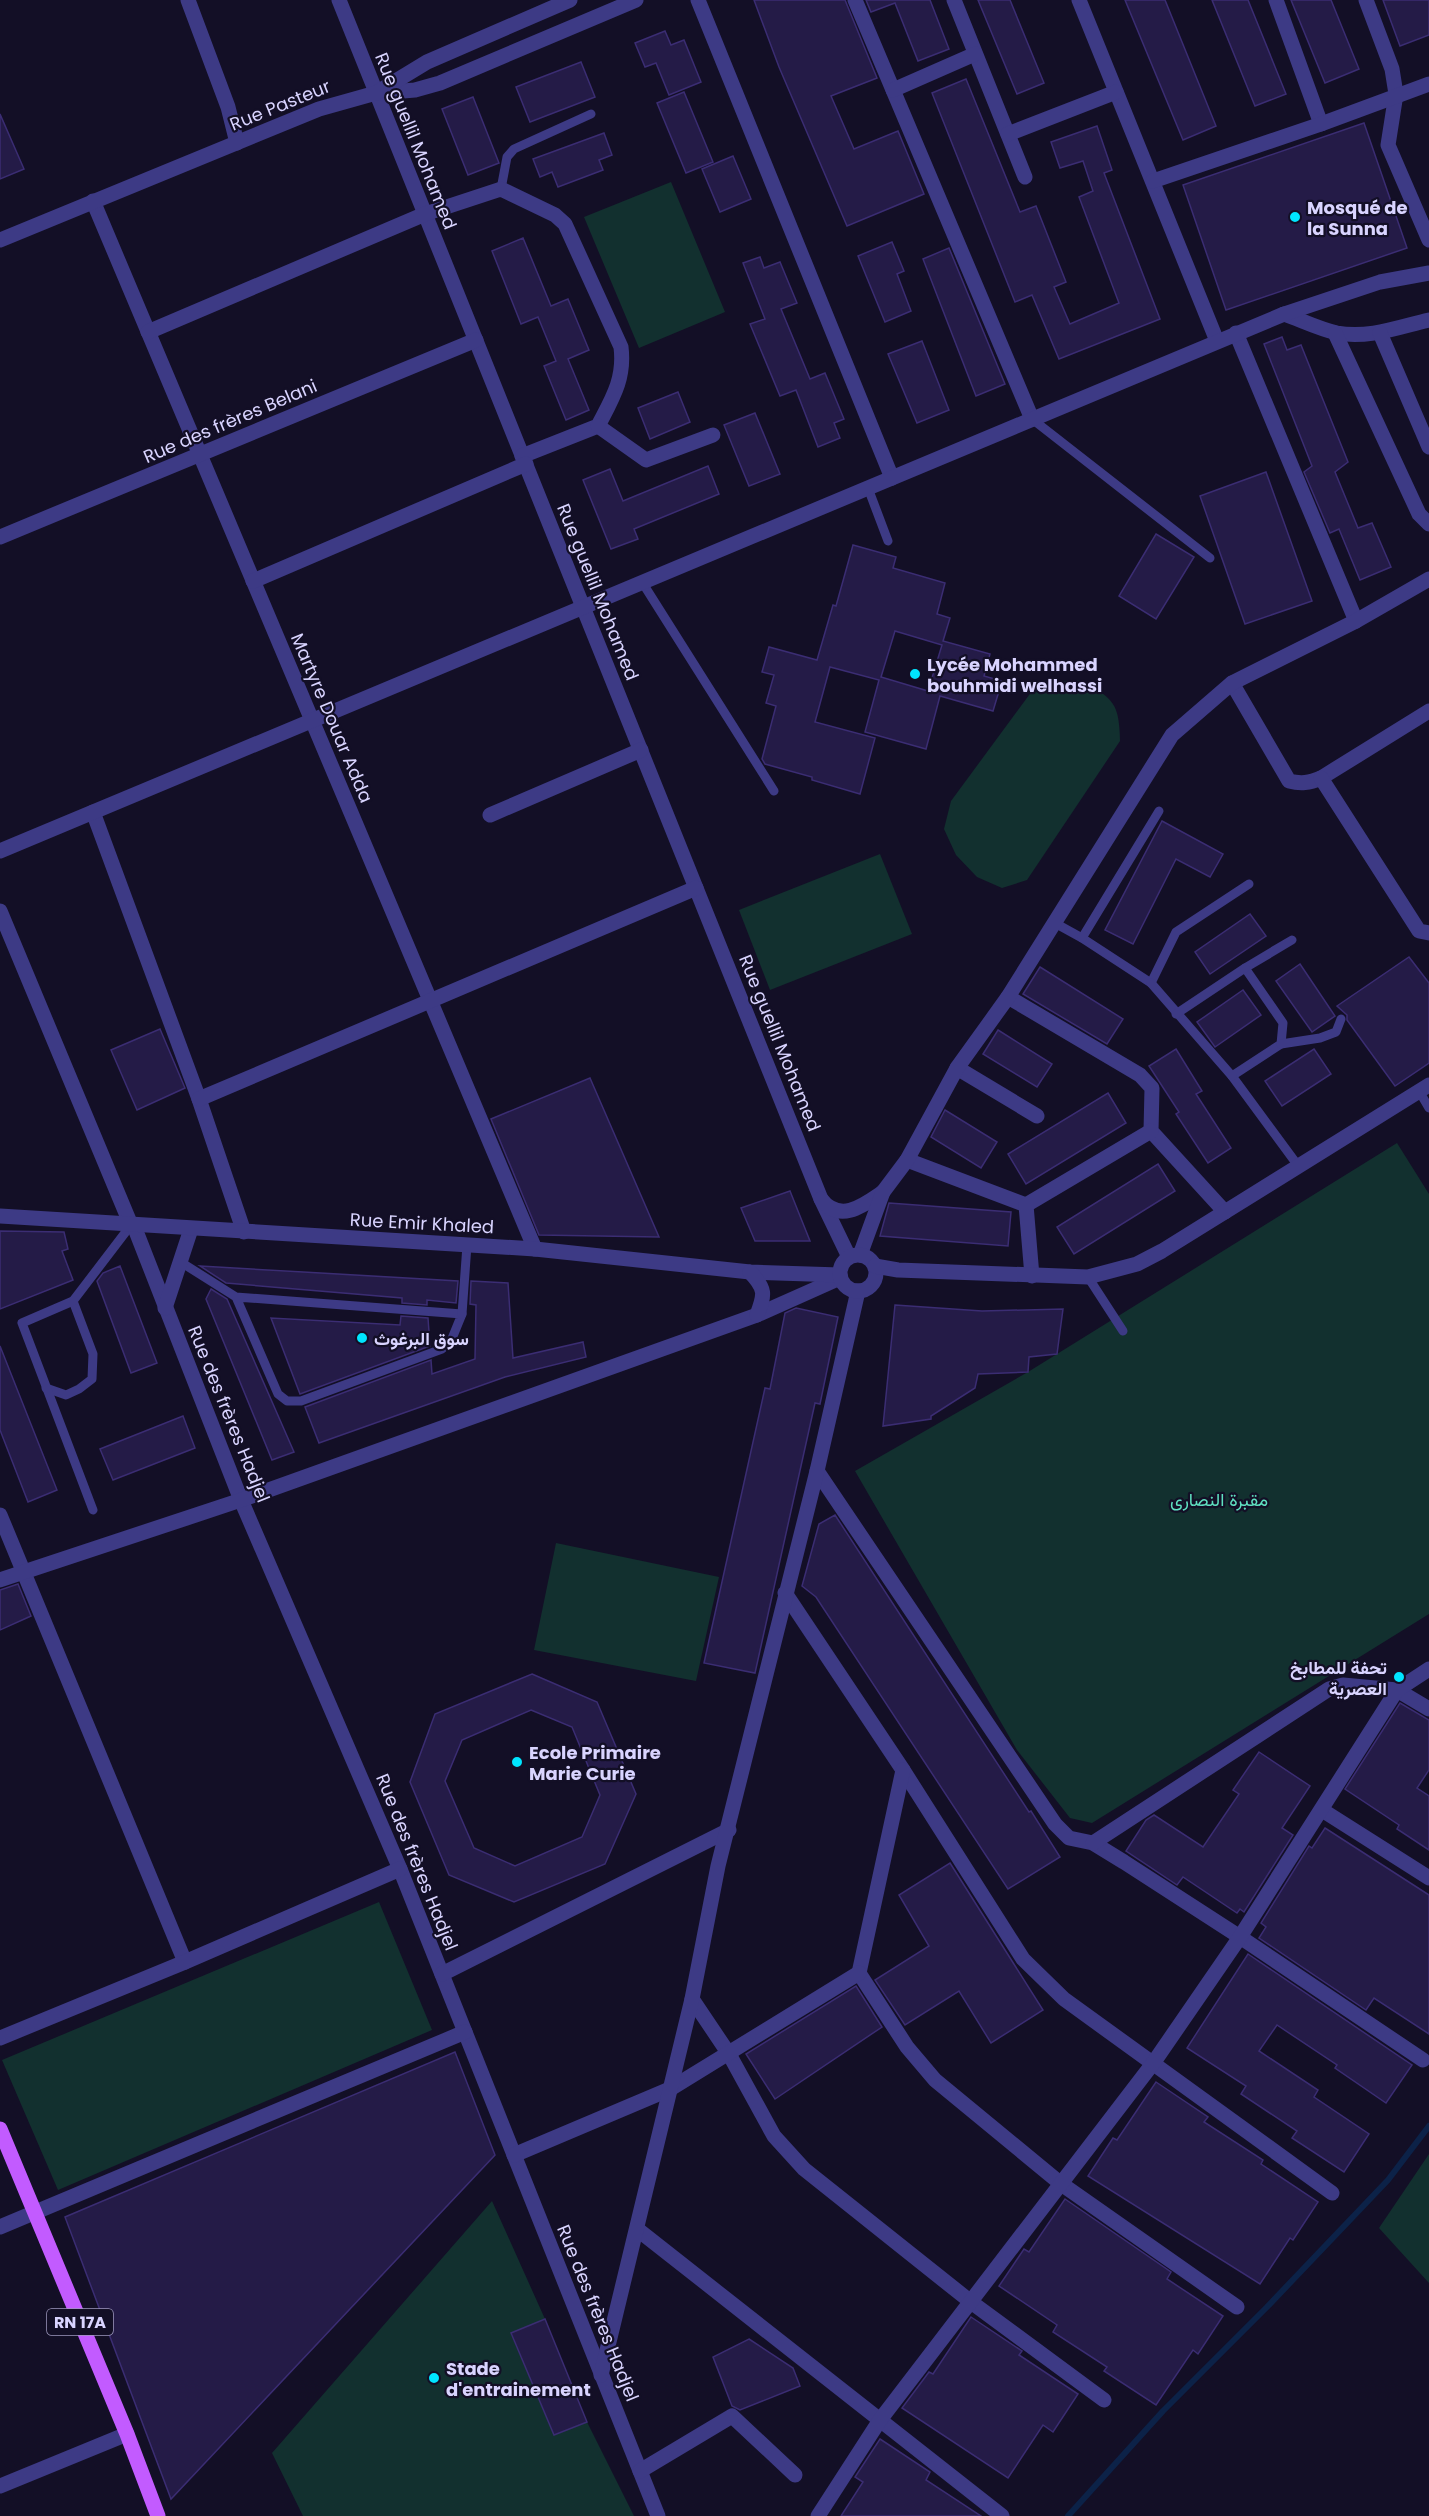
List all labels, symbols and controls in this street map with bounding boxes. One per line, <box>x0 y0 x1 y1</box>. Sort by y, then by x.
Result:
street label: Rue guellil Mohamed <box>369 49 463 233</box>
street label: Rue Pasteur <box>226 73 334 137</box>
place label: Mosqué de la Sunna <box>1307 195 1408 241</box>
marker: Mosqué de la Sunna <box>1288 210 1302 224</box>
street label: Rue des frères Belani <box>139 373 321 469</box>
street label: Rue guellil Mohamed <box>551 500 645 684</box>
street label: Martyre Douar Adda <box>285 629 379 807</box>
place label: Lycée Mohammed bouhmidi welhassi <box>927 652 1102 698</box>
marker: Lycée Mohammed bouhmidi welhassi <box>908 667 922 681</box>
street label: Rue guellil Mohamed <box>733 951 827 1135</box>
street label: Rue Emir Khaled <box>349 1207 495 1239</box>
street label: Rue des frères Hadjel <box>182 1322 276 1506</box>
place label: سوق البرغوث <box>374 1326 469 1351</box>
marker: سوق البرغوث <box>355 1331 369 1345</box>
park label: مقبرة النصارى <box>1170 1487 1268 1512</box>
place label: تحفة للمطابخ العصرية <box>1290 1655 1387 1701</box>
marker: تحفة للمطابخ العصرية <box>1392 1670 1406 1684</box>
place label: Ecole Primaire Marie Curie <box>529 1740 661 1786</box>
marker: Ecole Primaire Marie Curie <box>510 1755 524 1769</box>
street label: Rue des frères Hadjel <box>370 1770 464 1954</box>
street label: Rue des frères Hadjel <box>551 2221 645 2405</box>
road number: RN 17A <box>47 2309 113 2335</box>
place label: Stade d'entrainement <box>446 2356 591 2402</box>
marker: Stade d'entrainement <box>427 2371 441 2385</box>

